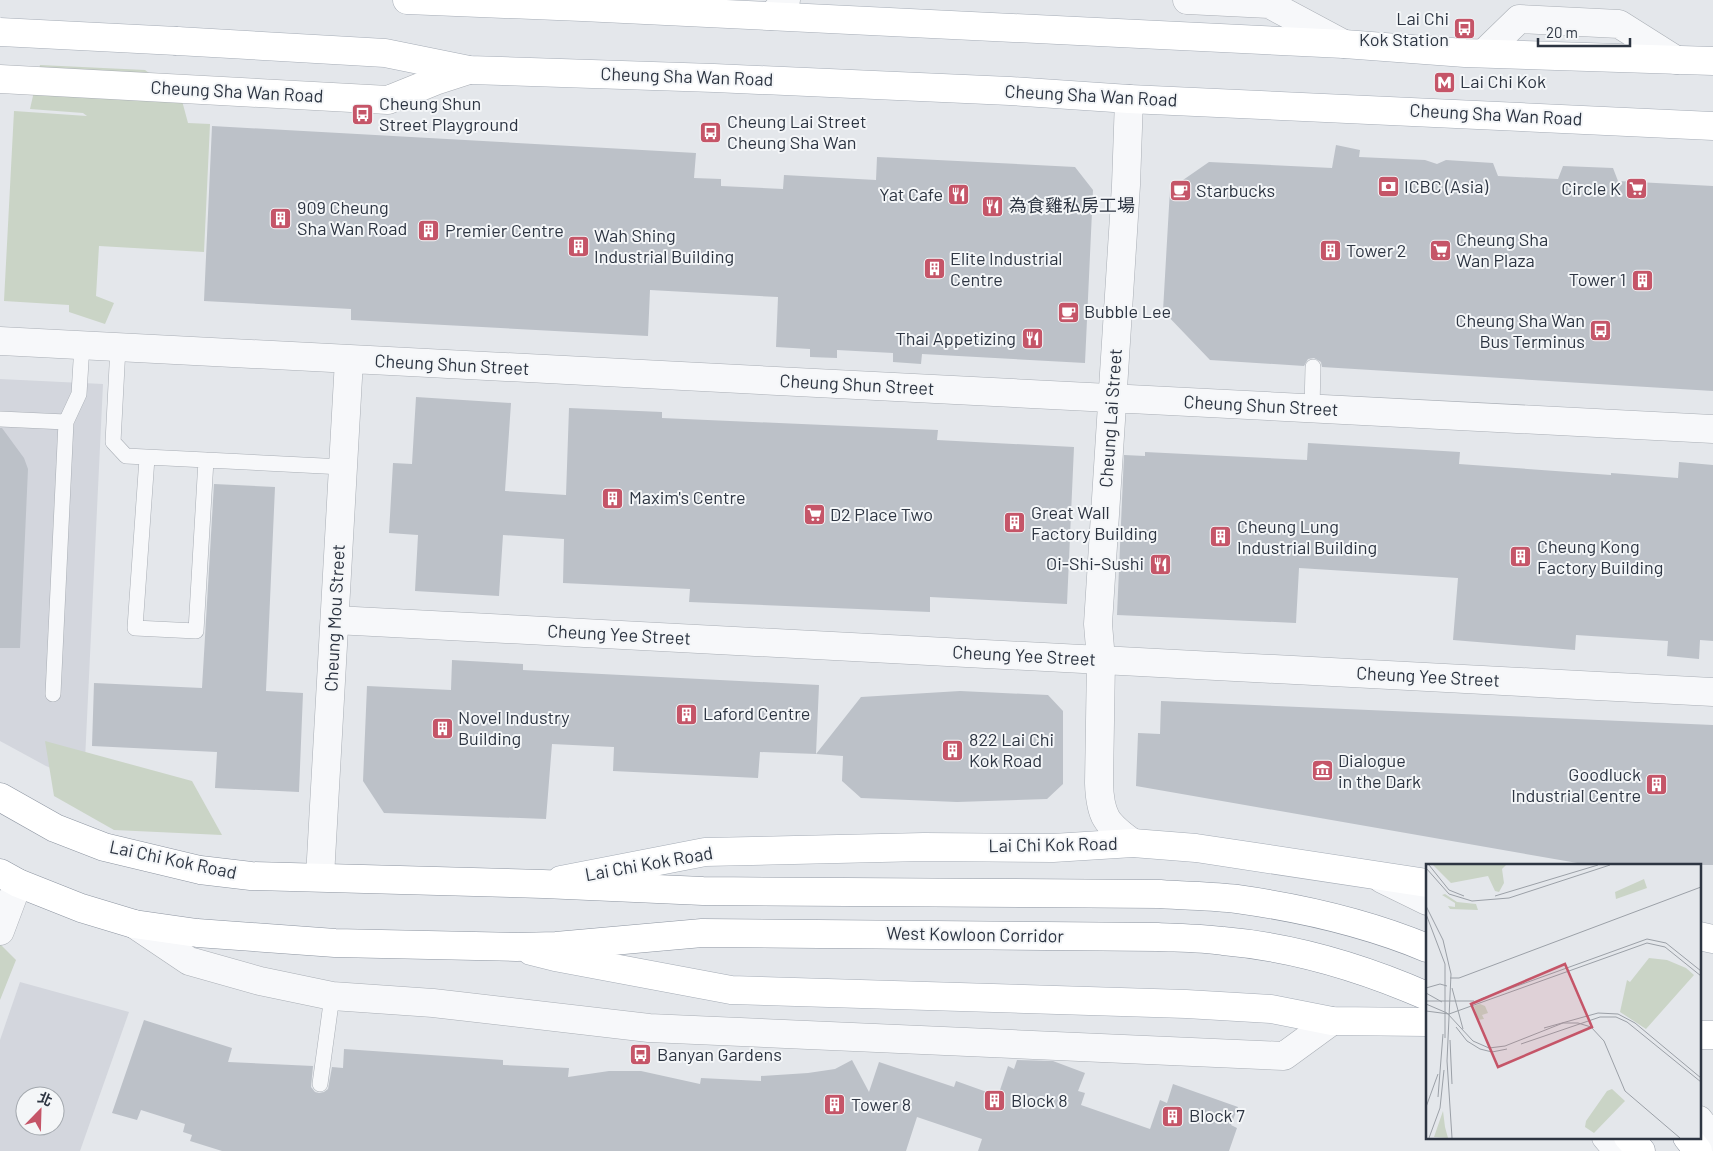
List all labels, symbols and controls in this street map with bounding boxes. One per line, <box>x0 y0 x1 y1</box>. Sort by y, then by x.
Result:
place label: Lai Chi Kok Station <box>1359 7 1449 50</box>
scale bar <box>1538 15 1630 47</box>
bus stop icon: Lai Chi Kok Station <box>1453 17 1477 41</box>
text: 20 m <box>1546 23 1578 41</box>
street label: Cheung Sha Wan Road <box>600 62 774 90</box>
metro station icon: Lai Chi Kok <box>1432 70 1456 94</box>
place label: Lai Chi Kok <box>1460 70 1546 92</box>
street label: Cheung Sha Wan Road <box>150 75 324 107</box>
street label: Cheung Sha Wan Road <box>1004 79 1178 111</box>
place label: Cheung Shun Street Playground <box>379 92 518 135</box>
street label: Cheung Sha Wan Road <box>1409 98 1583 130</box>
bus stop icon: Cheung Shun Street Playground <box>351 102 375 126</box>
place label: Cheung Lai Street Cheung Sha Wan <box>727 110 866 153</box>
bus stop icon: Cheung Lai Street Cheung Sha Wan <box>699 120 723 144</box>
bank icon: ICBC (Asia) <box>1376 175 1400 199</box>
place label: ICBC (Asia) <box>1404 175 1488 197</box>
place label: Circle K <box>1561 177 1621 199</box>
supermarket icon: Circle K <box>1625 177 1649 201</box>
cafe icon: Starbucks <box>1168 179 1192 203</box>
place label: Starbucks <box>1196 179 1275 201</box>
place label: Yat Cafe <box>879 183 943 205</box>
restaurant icon: Yat Cafe <box>947 183 971 207</box>
restaurant icon: 為食雞私房工場 <box>981 194 1005 218</box>
place label: 為食雞私房工場 <box>1009 194 1135 216</box>
place label: 909 Cheung Sha Wan Road <box>297 196 407 239</box>
building icon: 909 Cheung Sha Wan Road <box>269 206 293 230</box>
building icon: Premier Centre <box>417 219 441 243</box>
place label: Premier Centre <box>445 219 564 241</box>
place label: Wah Shing Industrial Building <box>594 224 734 267</box>
place label: Cheung Sha Wan Plaza <box>1456 228 1548 271</box>
building icon: Wah Shing Industrial Building <box>566 234 590 258</box>
supermarket icon: Cheung Sha Wan Plaza <box>1428 238 1452 262</box>
building icon: Tower 2 <box>1318 239 1342 263</box>
place label: Tower 2 <box>1346 239 1407 261</box>
place label: Elite Industrial Centre <box>950 247 1062 290</box>
building icon: Elite Industrial Centre <box>922 257 946 281</box>
place label: Tower 1 <box>1569 268 1626 290</box>
building icon: Tower 1 <box>1630 268 1654 292</box>
cafe icon: Bubble Lee <box>1056 300 1080 324</box>
place label: Bubble Lee <box>1084 300 1171 322</box>
place label: Cheung Sha Wan Bus Terminus <box>1455 309 1585 352</box>
bus stop icon: Cheung Sha Wan Bus Terminus <box>1589 319 1613 343</box>
place label: Thai Appetizing <box>895 327 1016 349</box>
restaurant icon: Thai Appetizing <box>1020 327 1044 351</box>
street label: Cheung Lai Street <box>1094 348 1126 488</box>
street label: Cheung Shun Street <box>374 349 530 379</box>
street label: Cheung Shun Street <box>779 369 935 399</box>
street label: Cheung Shun Street <box>1183 390 1339 420</box>
building icon: Maxim's Centre <box>601 486 625 510</box>
place label: Maxim's Centre <box>629 486 746 508</box>
place label: Great Wall Factory Building <box>1031 501 1157 544</box>
supermarket icon: D2 Place Two <box>802 503 826 527</box>
place label: D2 Place Two <box>830 503 933 525</box>
building icon: Great Wall Factory Building <box>1003 511 1027 535</box>
place label: Cheung Lung Industrial Building <box>1237 515 1377 558</box>
building icon: Cheung Lung Industrial Building <box>1209 525 1233 549</box>
place label: Cheung Kong Factory Building <box>1537 535 1663 578</box>
street label: Cheung Mou Street <box>319 544 349 692</box>
building icon: Cheung Kong Factory Building <box>1509 545 1533 569</box>
place label: Oi-Shi-Sushi <box>1046 552 1144 574</box>
restaurant icon: Oi-Shi-Sushi <box>1148 552 1172 576</box>
street label: Cheung Yee Street <box>547 619 691 649</box>
street label: Cheung Yee Street <box>952 640 1096 670</box>
street label: Cheung Yee Street <box>1356 661 1500 691</box>
building icon: Laford Centre <box>675 702 699 726</box>
place label: Laford Centre <box>703 702 810 724</box>
place label: Novel Industry Building <box>458 706 569 749</box>
building icon: Novel Industry Building <box>430 716 454 740</box>
place label: 822 Lai Chi Kok Road <box>969 728 1054 771</box>
building icon: 822 Lai Chi Kok Road <box>941 738 965 762</box>
place label: Dialogue in the Dark <box>1338 749 1421 792</box>
museum icon: Dialogue in the Dark <box>1310 759 1334 783</box>
place label: Goodluck Industrial Centre <box>1511 763 1641 806</box>
building icon: Goodluck Industrial Centre <box>1645 773 1669 797</box>
street label: Lai Chi Kok Road <box>988 832 1118 856</box>
street label: Lai Chi Kok Road <box>108 835 239 883</box>
street label: Lai Chi Kok Road <box>583 841 714 885</box>
inset map <box>1426 864 1700 1138</box>
street label: West Kowloon Corridor <box>886 921 1065 947</box>
bus stop icon: Banyan Gardens <box>629 1043 653 1067</box>
place label: Banyan Gardens <box>657 1043 782 1065</box>
north arrow <box>15 1086 65 1136</box>
text: 北 <box>36 1088 55 1109</box>
building icon: Block 8 <box>983 1089 1007 1113</box>
place label: Block 8 <box>1011 1089 1068 1111</box>
building icon: Tower 8 <box>823 1093 847 1117</box>
place label: Tower 8 <box>851 1093 911 1115</box>
building icon: Block 7 <box>1161 1104 1185 1128</box>
place label: Block 7 <box>1189 1104 1245 1126</box>

